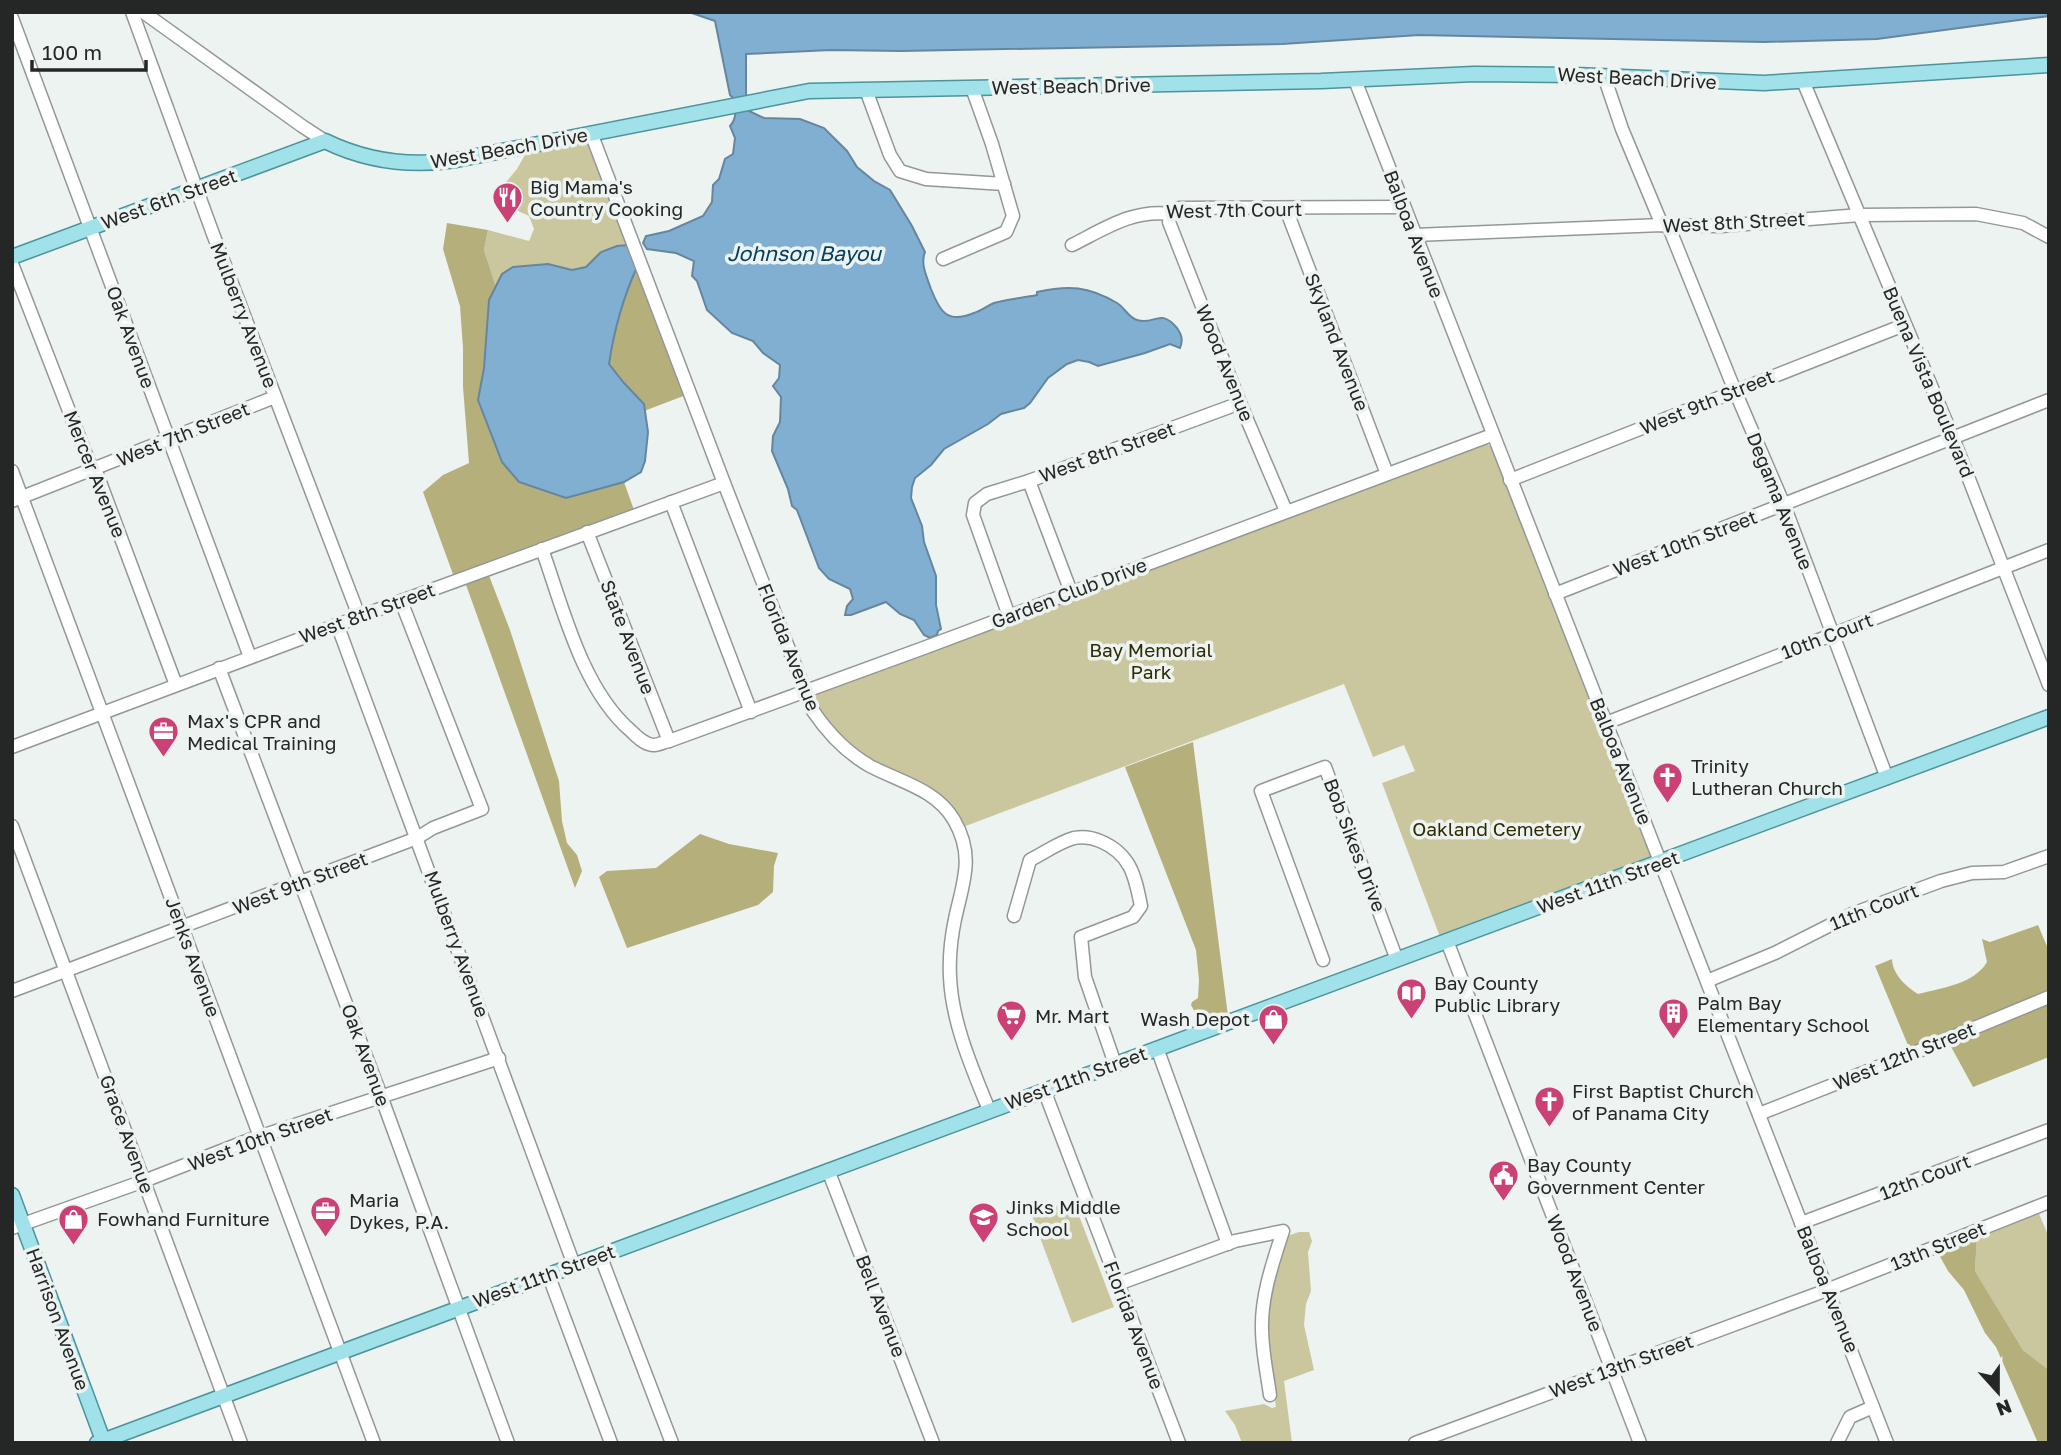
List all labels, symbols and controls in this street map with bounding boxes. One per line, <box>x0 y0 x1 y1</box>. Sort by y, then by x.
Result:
scale bar <box>32 28 145 72</box>
text: 100 m <box>42 39 102 65</box>
street label: West Beach Drive <box>1557 62 1717 93</box>
street label: West Beach Drive <box>991 73 1151 98</box>
street label: West Beach Drive <box>428 122 589 173</box>
street label: West 6th Street <box>98 163 240 234</box>
street label: Balboa Avenue <box>1380 167 1449 301</box>
place label: Big Mama's Country Cooking <box>530 175 683 220</box>
restaurant icon: Big Mama's Country Cooking <box>490 181 524 225</box>
street label: West 7th Court <box>1166 197 1302 222</box>
street label: West 8th Street <box>1662 206 1806 237</box>
street label: Mulberry Avenue <box>206 239 283 391</box>
water label: Johnson Bayou <box>727 240 882 266</box>
street label: Skyland Avenue <box>1301 270 1374 414</box>
street label: Oak Avenue <box>102 282 161 391</box>
street label: Buena Vista Boulevard <box>1879 283 1980 481</box>
street label: Wood Avenue <box>1192 301 1259 425</box>
street label: West 9th Street <box>1636 364 1777 439</box>
street label: West 7th Street <box>113 396 253 471</box>
street label: Mercer Avenue <box>59 407 131 541</box>
street label: West 8th Street <box>1036 416 1178 487</box>
street label: Degama Avenue <box>1742 429 1818 573</box>
street label: West 10th Street <box>1610 505 1760 581</box>
street label: Garden Club Drive <box>988 552 1150 633</box>
street label: West 8th Street <box>296 577 438 648</box>
street label: State Avenue <box>596 577 661 697</box>
street label: Florida Avenue <box>753 580 825 714</box>
street label: 10th Court <box>1778 608 1876 664</box>
park label: Bay Memorial Park <box>1089 638 1213 683</box>
street label: Balboa Avenue <box>1585 694 1657 828</box>
place label: Max's CPR and Medical Training <box>187 709 336 754</box>
office icon: Max's CPR and Medical Training <box>147 715 181 759</box>
place label: Trinity Lutheran Church <box>1691 754 1843 799</box>
church icon: Trinity Lutheran Church <box>1651 760 1685 804</box>
street label: Bob Sikes Drive <box>1319 775 1391 915</box>
park label: Oakland Cemetery <box>1412 817 1582 840</box>
street label: West 11th Street <box>1534 845 1682 918</box>
street label: West 9th Street <box>229 846 371 919</box>
street label: Mulberry Avenue <box>420 867 495 1020</box>
street label: 11th Court <box>1826 878 1922 935</box>
street label: Jenks Avenue <box>161 894 226 1020</box>
place label: Bay County Public Library <box>1434 971 1560 1016</box>
library icon: Bay County Public Library <box>1394 977 1428 1021</box>
place label: Palm Bay Elementary School <box>1697 991 1870 1036</box>
building icon: Palm Bay Elementary School <box>1657 997 1691 1041</box>
supermarket icon: Mr. Mart <box>995 999 1029 1043</box>
street label: Oak Avenue <box>337 1000 396 1109</box>
shop icon: Wash Depot <box>1256 1002 1290 1046</box>
place label: Mr. Mart <box>1035 1004 1109 1027</box>
place label: Wash Depot <box>1140 1007 1250 1030</box>
street label: West 12th Street <box>1829 1017 1978 1095</box>
street label: West 11th Street <box>1002 1041 1150 1114</box>
street label: Grace Avenue <box>95 1071 160 1196</box>
place label: First Baptist Church of Panama City <box>1572 1079 1754 1124</box>
church icon: First Baptist Church of Panama City <box>1532 1085 1566 1129</box>
street label: West 10th Street <box>184 1102 335 1175</box>
street label: 12th Court <box>1876 1149 1974 1204</box>
place label: Bay County Government Center <box>1527 1153 1706 1198</box>
public building icon: Bay County Government Center <box>1487 1159 1521 1203</box>
place label: Maria Dykes, P.A. <box>349 1188 449 1233</box>
office icon: Maria Dykes, P.A. <box>309 1194 343 1238</box>
place label: Jinks Middle School <box>1006 1195 1121 1240</box>
school or university icon: Jinks Middle School <box>966 1201 1000 1245</box>
shop icon: Fowhand Furniture <box>57 1202 91 1246</box>
place label: Fowhand Furniture <box>97 1207 270 1230</box>
street label: Wood Avenue <box>1543 1211 1608 1335</box>
street label: 13th Street <box>1887 1216 1989 1275</box>
street label: Balboa Avenue <box>1792 1222 1864 1356</box>
street label: West 11th Street <box>470 1239 618 1312</box>
street label: Harrison Avenue <box>22 1244 95 1393</box>
street label: Bell Avenue <box>851 1251 912 1360</box>
street label: Florida Avenue <box>1099 1258 1169 1392</box>
street label: West 13th Street <box>1546 1329 1696 1402</box>
north arrow <box>1963 1357 2033 1427</box>
text: N <box>1993 1395 2015 1422</box>

